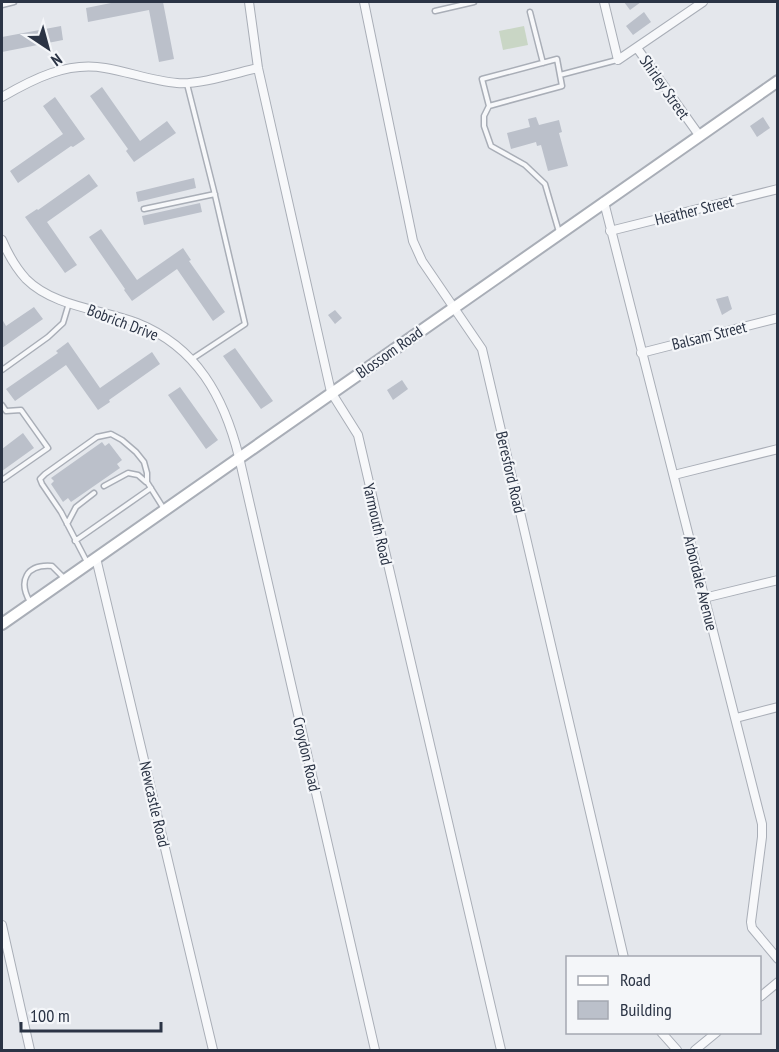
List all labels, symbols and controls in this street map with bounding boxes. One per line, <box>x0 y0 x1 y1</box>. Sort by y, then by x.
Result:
north arrow <box>18 18 78 78</box>
text: N <box>47 50 66 71</box>
street label: Shirley Street <box>636 51 695 123</box>
street label: Heather Street <box>653 190 736 229</box>
street label: Bobrich Drive <box>85 299 161 345</box>
street label: Balsam Street <box>670 316 749 354</box>
street label: Blossom Road <box>352 322 426 382</box>
street label: Beresford Road <box>492 429 530 515</box>
street label: Yarmouth Road <box>359 481 397 567</box>
street label: Arbordale Avenue <box>680 533 722 633</box>
street label: Croydon Road <box>289 715 325 793</box>
street label: Newcastle Road <box>135 759 175 849</box>
legend <box>566 956 761 1034</box>
text: Road <box>620 968 651 991</box>
scale bar <box>21 995 160 1033</box>
text: Building <box>620 998 672 1021</box>
text: 100 m <box>30 1004 70 1027</box>

